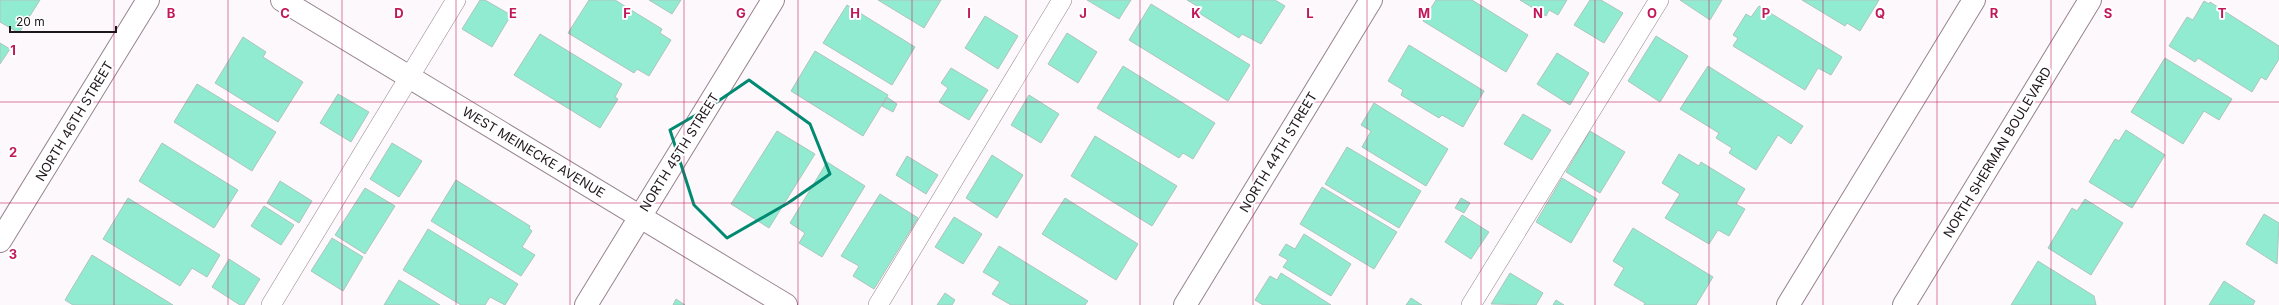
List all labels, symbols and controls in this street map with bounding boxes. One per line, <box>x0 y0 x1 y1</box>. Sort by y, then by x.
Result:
text: B <box>167 5 176 21</box>
text: C <box>280 5 290 21</box>
text: D <box>394 5 404 21</box>
text: E <box>509 5 517 21</box>
text: F <box>623 5 631 21</box>
text: G <box>736 5 746 21</box>
text: H <box>850 5 860 21</box>
text: I <box>967 5 971 21</box>
text: J <box>1079 5 1087 21</box>
text: K <box>1191 5 1201 21</box>
text: L <box>1306 5 1314 21</box>
text: M <box>1418 5 1430 21</box>
text: N <box>1533 5 1543 21</box>
text: O <box>1647 5 1657 21</box>
text: P <box>1762 5 1770 21</box>
text: Q <box>1875 5 1885 21</box>
text: R <box>1990 5 1999 21</box>
text: S <box>2104 5 2112 21</box>
text: T <box>2218 5 2227 21</box>
scale bar <box>10 8 116 34</box>
text: 20 m <box>16 14 45 29</box>
text: 1 <box>10 42 16 58</box>
street label: NORTH 46TH STREET <box>32 58 116 184</box>
street label: NORTH SHERMAN BOULEVARD <box>1940 64 2054 240</box>
street label: NORTH 44TH STREET <box>1236 89 1320 215</box>
street label: NORTH 45TH STREET <box>636 90 722 214</box>
street label: WEST MEINECKE AVENUE <box>460 103 608 201</box>
text: 2 <box>9 144 17 160</box>
text: 3 <box>9 246 17 262</box>

